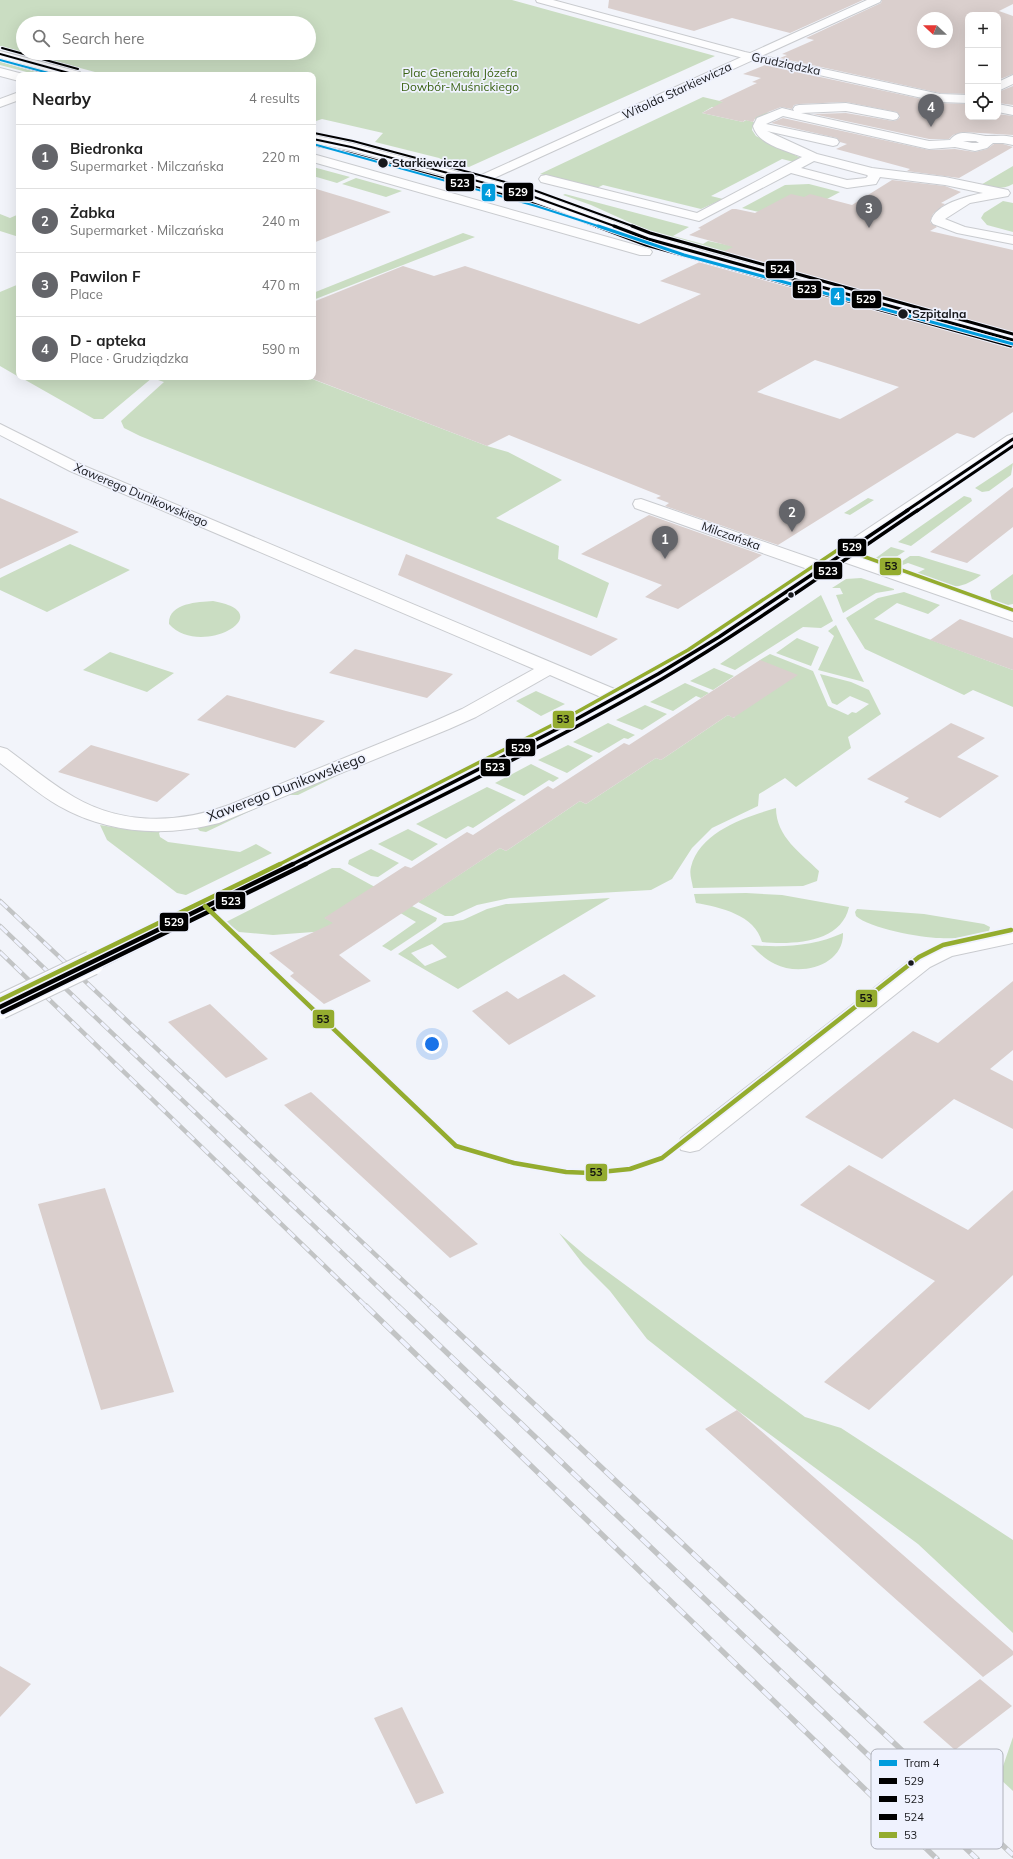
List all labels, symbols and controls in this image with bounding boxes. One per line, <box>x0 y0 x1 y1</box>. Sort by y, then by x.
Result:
north arrow <box>917 12 953 48</box>
map controls <box>965 12 1001 120</box>
button: + <box>965 12 1001 48</box>
search box <box>16 16 316 60</box>
icon: search <box>30 27 52 49</box>
text: Search here <box>62 29 144 48</box>
button: − <box>965 48 1001 84</box>
street label: Grudziądzka <box>750 49 822 78</box>
street label: Witolda Starkiewicza <box>620 59 734 122</box>
park label: Plac Generała Józefa Dowbór-Muśnickiego <box>401 65 519 94</box>
button: locate <box>965 84 1001 120</box>
text: Nearby <box>32 88 91 109</box>
text: 4 results <box>249 90 300 106</box>
pin: 4 <box>918 94 944 127</box>
text: Biedronka <box>70 139 143 158</box>
text: 1 <box>41 149 49 165</box>
text: 220 m <box>262 149 300 165</box>
place label: Starkiewicza <box>392 155 466 170</box>
marker: Starkiewicza <box>376 156 390 170</box>
text: Supermarket · Milczańska <box>70 158 224 174</box>
line badge: 523 <box>445 173 475 192</box>
text: 523 <box>450 176 470 190</box>
line badge: 529 <box>503 182 534 202</box>
line badge: 4 <box>481 183 496 202</box>
text: 529 <box>508 185 528 199</box>
text: 4 <box>485 186 492 200</box>
pin: 3 <box>856 195 882 228</box>
text: Żabka <box>70 203 115 222</box>
text: 2 <box>41 213 49 229</box>
text: 240 m <box>262 213 300 229</box>
text: Supermarket · Milczańska <box>70 222 224 238</box>
line badge: 524 <box>765 260 795 279</box>
text: 524 <box>770 262 790 276</box>
text: Pawilon F <box>70 267 141 286</box>
text: 3 <box>41 277 49 293</box>
text: 470 m <box>262 277 300 293</box>
line badge: 523 <box>792 280 822 299</box>
text: 523 <box>797 282 817 296</box>
text: Place <box>70 286 103 302</box>
line badge: 4 <box>830 287 845 306</box>
text: 4 <box>834 289 841 303</box>
line badge: 529 <box>851 290 882 309</box>
text: 529 <box>856 292 876 306</box>
place label: Szpitalna <box>912 306 966 321</box>
marker: Szpitalna <box>896 307 910 321</box>
text: D - apteka <box>70 331 146 350</box>
text: 4 <box>41 341 49 357</box>
text: 590 m <box>262 341 300 357</box>
text: Place · Grudziądzka <box>70 350 189 366</box>
street label: Xawerego Dunikowskiego <box>72 459 211 530</box>
pin: 2 <box>779 499 805 532</box>
street label: Milczańska <box>700 518 763 553</box>
pin: 1 <box>652 526 678 559</box>
line badge: 529 <box>837 538 867 557</box>
text: 529 <box>842 540 862 554</box>
line badge: 53 <box>879 557 902 576</box>
text: 53 <box>884 559 898 573</box>
line badge: 523 <box>813 561 843 580</box>
text: 523 <box>818 564 838 578</box>
unlabelled marker <box>786 590 796 600</box>
line badge: 53 <box>552 710 575 729</box>
text: 53 <box>556 712 570 726</box>
line badge: 529 <box>505 738 536 757</box>
text: 529 <box>511 741 531 755</box>
street label: Xawerego Dunikowskiego <box>204 748 368 826</box>
line badge: 523 <box>480 758 511 777</box>
text: 523 <box>485 760 505 774</box>
line badge: 523 <box>215 891 246 910</box>
text: 523 <box>221 894 241 908</box>
line badge: 529 <box>159 912 189 932</box>
text: 529 <box>164 915 184 929</box>
unlabelled marker <box>906 958 916 968</box>
line badge: 53 <box>855 989 878 1008</box>
text: 53 <box>859 991 873 1005</box>
line badge: 53 <box>312 1009 335 1029</box>
text: 53 <box>316 1012 330 1026</box>
your location <box>422 1034 442 1054</box>
line badge: 53 <box>585 1163 608 1182</box>
text: 53 <box>589 1165 603 1179</box>
legend <box>871 1749 1003 1849</box>
text: Tram 4 <box>904 1756 940 1770</box>
text: 529 <box>904 1774 924 1788</box>
text: 523 <box>904 1792 924 1806</box>
text: 524 <box>904 1810 924 1824</box>
text: 53 <box>904 1828 917 1842</box>

